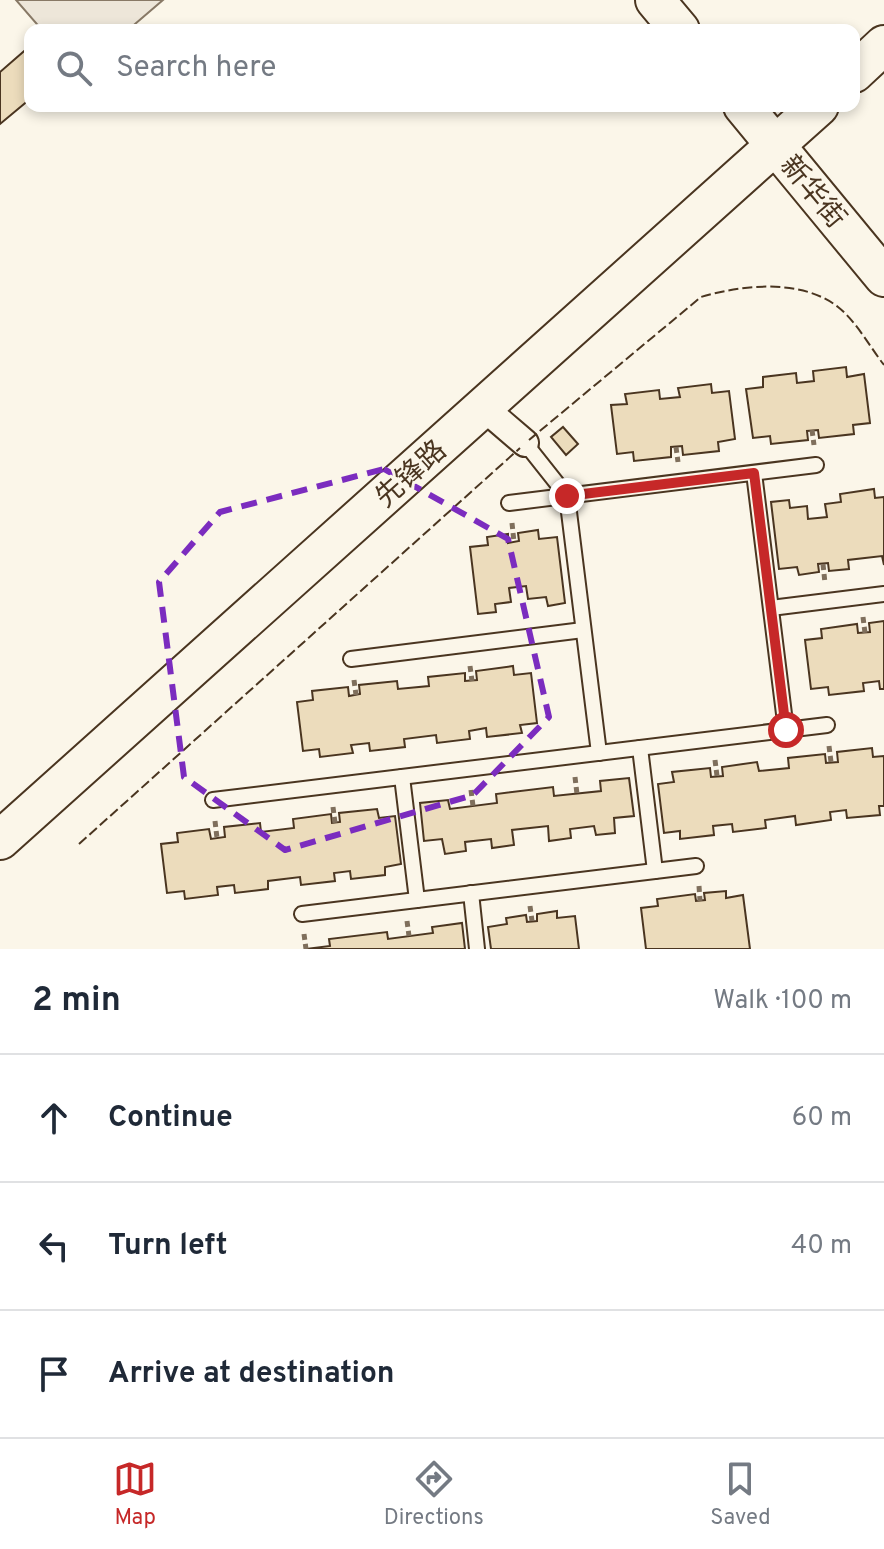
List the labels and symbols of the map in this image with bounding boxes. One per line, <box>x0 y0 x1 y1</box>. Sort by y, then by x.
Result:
street label: 新华街 <box>771 149 852 237</box>
street label: 先锋路 <box>369 434 455 517</box>
route end <box>549 478 585 514</box>
route start <box>768 712 804 748</box>

